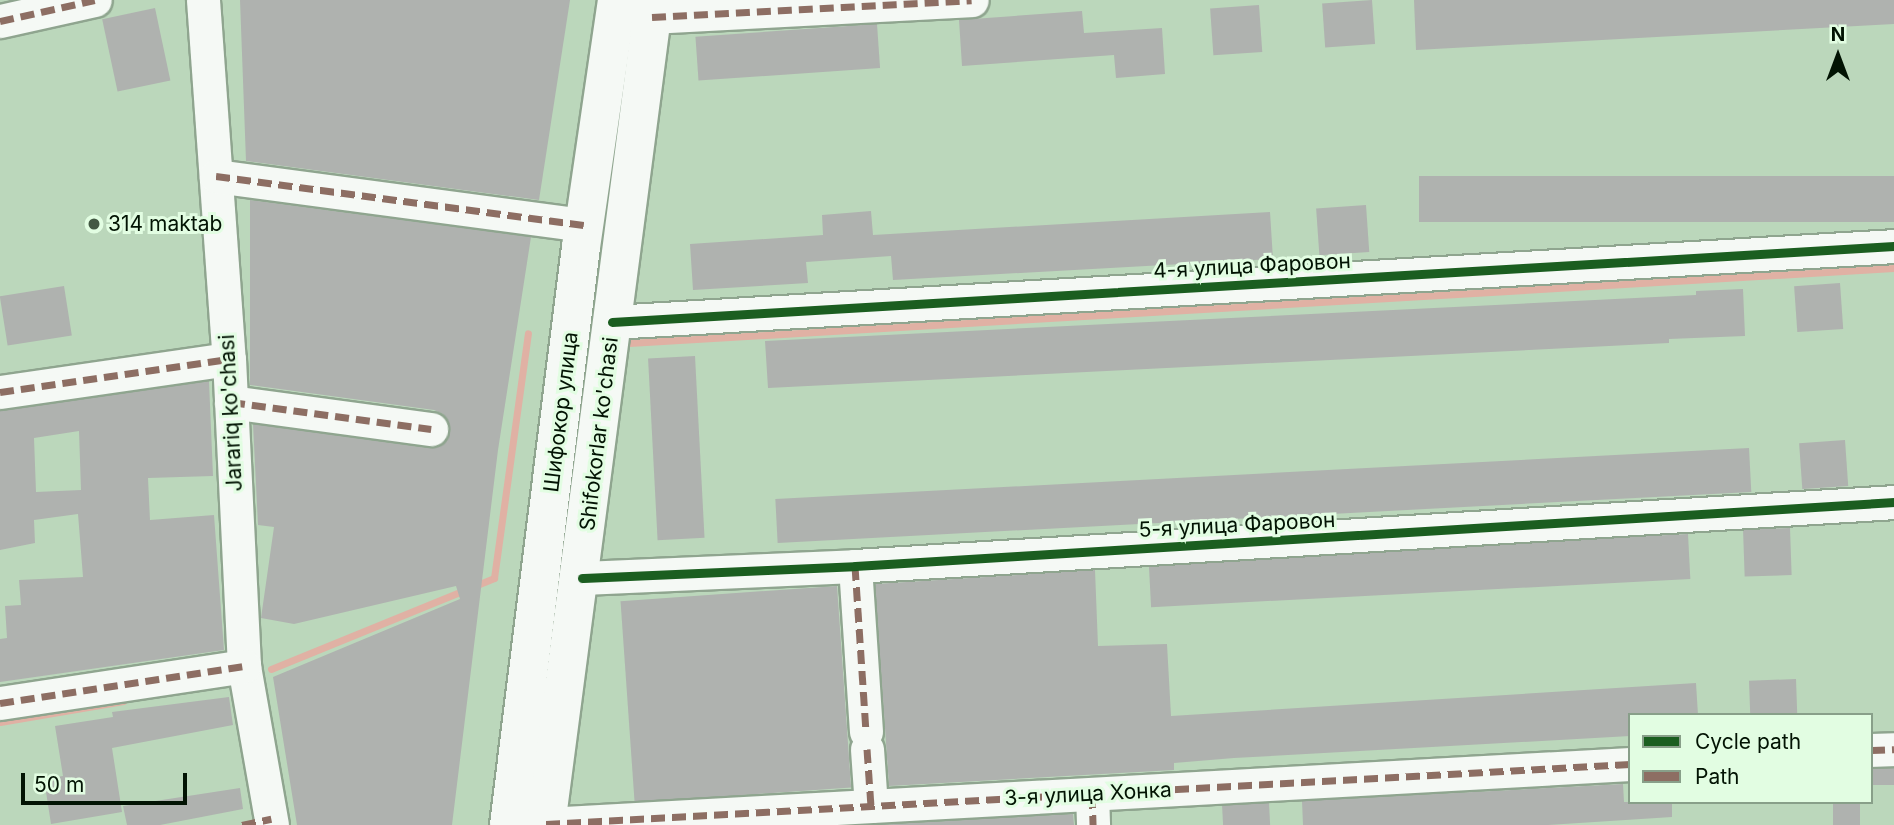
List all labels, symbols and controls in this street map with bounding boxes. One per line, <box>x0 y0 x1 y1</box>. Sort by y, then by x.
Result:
north arrow <box>1803 21 1873 91</box>
text: N <box>1831 23 1845 46</box>
place label: 314 maktab <box>108 211 222 237</box>
marker: 314 maktab <box>86 216 102 232</box>
street label: 4-я улица Фаровон <box>1153 248 1351 284</box>
street label: Шифокор улица <box>539 330 583 494</box>
street label: Jarariq ko'chasi <box>214 334 248 492</box>
street label: Shifokorlar ko'chasi <box>575 336 623 532</box>
street label: 5-я улица Фаровон <box>1138 507 1336 543</box>
legend <box>1628 713 1873 804</box>
text: Cycle path <box>1695 729 1801 754</box>
scale bar <box>24 758 191 802</box>
text: Path <box>1695 764 1740 789</box>
text: 50 m <box>34 772 84 797</box>
street label: 3-я улица Хонка <box>1004 777 1172 811</box>

